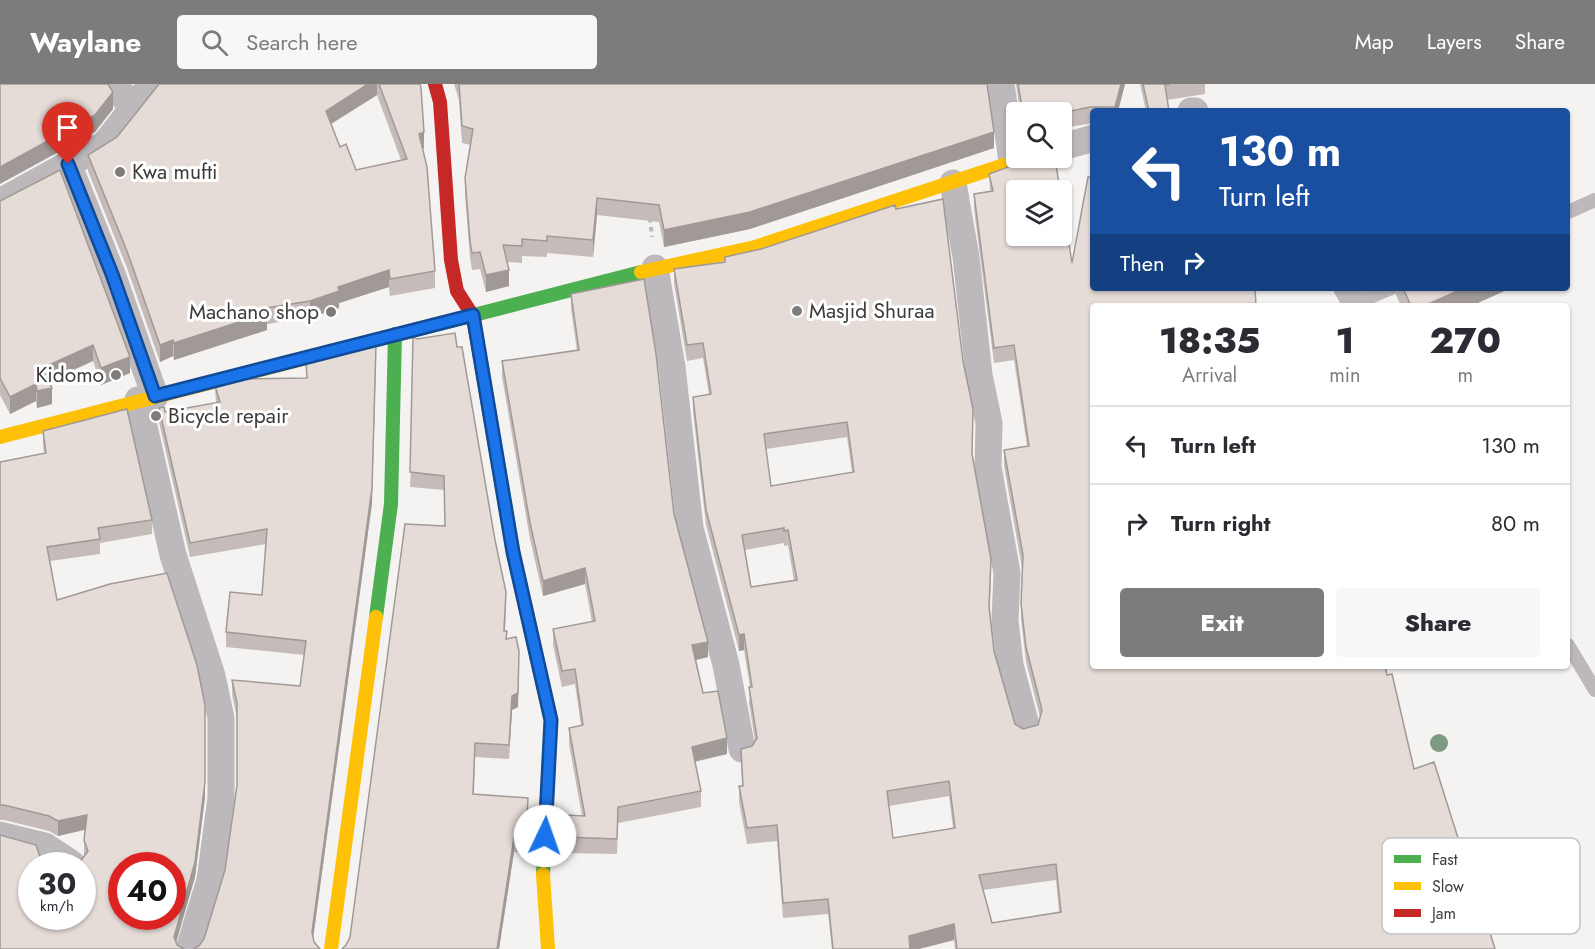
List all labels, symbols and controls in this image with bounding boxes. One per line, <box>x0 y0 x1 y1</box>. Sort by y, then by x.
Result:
search box <box>177 15 597 69</box>
text: Waylane <box>30 22 141 63</box>
icon: search <box>198 26 231 59</box>
text: Search here <box>246 26 358 58</box>
text: Map <box>1355 27 1394 57</box>
text: Layers <box>1427 27 1482 57</box>
text: Share <box>1515 27 1565 57</box>
pin <box>42 102 93 164</box>
map controls <box>1006 102 1072 246</box>
button: search <box>1006 102 1072 168</box>
icon: arrive <box>51 111 84 144</box>
text: 130 m <box>1219 121 1341 182</box>
icon: left <box>1120 132 1198 210</box>
place label: Kwa mufti <box>132 157 217 187</box>
marker: Kwa mufti <box>113 165 127 179</box>
text: Turn left <box>1219 177 1309 216</box>
button: layers <box>1006 180 1072 246</box>
icon: right <box>1177 246 1210 279</box>
text: Then <box>1120 247 1165 279</box>
place label: Masjid Shuraa <box>809 296 935 326</box>
place label: Machano shop <box>189 297 319 327</box>
marker: Masjid Shuraa <box>790 304 804 318</box>
marker: Machano shop <box>324 305 338 319</box>
text: 18:35 <box>1159 314 1260 366</box>
text: 1 <box>1335 314 1354 366</box>
text: 270 <box>1429 314 1501 366</box>
place label: Kidomo <box>35 360 104 390</box>
text: Arrival <box>1182 361 1237 390</box>
text: min <box>1329 361 1361 390</box>
text: m <box>1457 361 1473 390</box>
marker: Kidomo <box>109 368 123 382</box>
place label: Bicycle repair <box>168 401 289 431</box>
marker: Bicycle repair <box>149 409 163 423</box>
icon: left <box>1120 429 1153 462</box>
text: Turn left <box>1171 429 1256 461</box>
text: 130 m <box>1481 429 1540 461</box>
icon: right <box>1120 507 1153 540</box>
text: Turn right <box>1171 507 1271 539</box>
text: 80 m <box>1491 507 1540 539</box>
button: Exit <box>1120 588 1324 657</box>
button: Share <box>1336 588 1540 657</box>
position arrow <box>513 804 577 868</box>
legend <box>1382 838 1580 934</box>
text: Fast <box>1432 848 1458 871</box>
speed limit sign: 40 <box>108 852 186 930</box>
text: 30 <box>38 862 76 905</box>
text: Slow <box>1432 875 1464 898</box>
text: km/h <box>40 895 74 917</box>
text: Jam <box>1430 902 1456 925</box>

